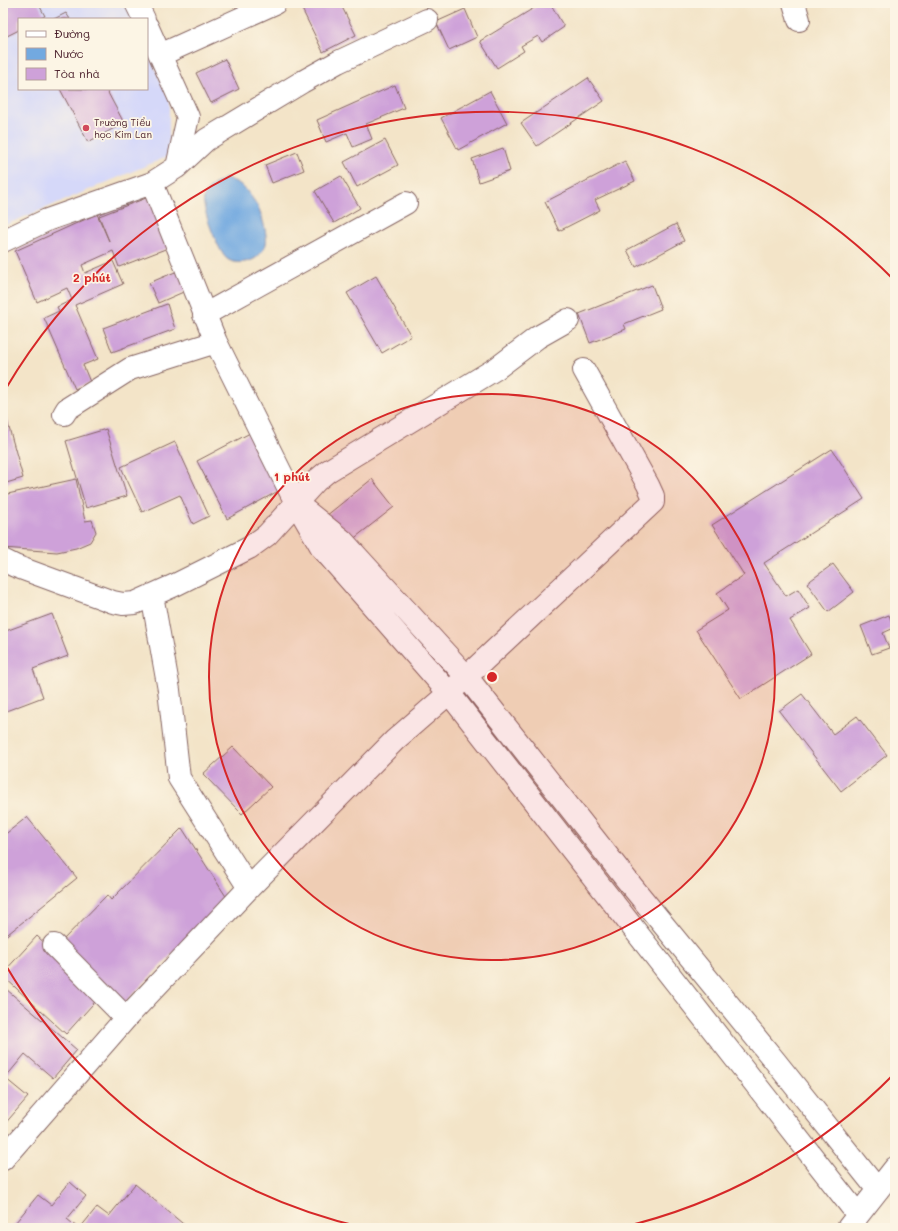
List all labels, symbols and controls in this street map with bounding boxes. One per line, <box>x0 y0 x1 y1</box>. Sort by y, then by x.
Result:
legend <box>18 18 148 90</box>
text: Đường <box>54 25 90 41</box>
text: Nước <box>54 45 84 61</box>
text: Tòa nhà <box>54 65 100 81</box>
place label: Trường Tiểu học Kim Lan <box>94 115 152 141</box>
marker: Trường Tiểu học Kim Lan <box>81 123 91 133</box>
text: 2 phút <box>73 269 111 285</box>
text: 1 phút <box>274 468 310 484</box>
centre of rings <box>485 670 499 684</box>

